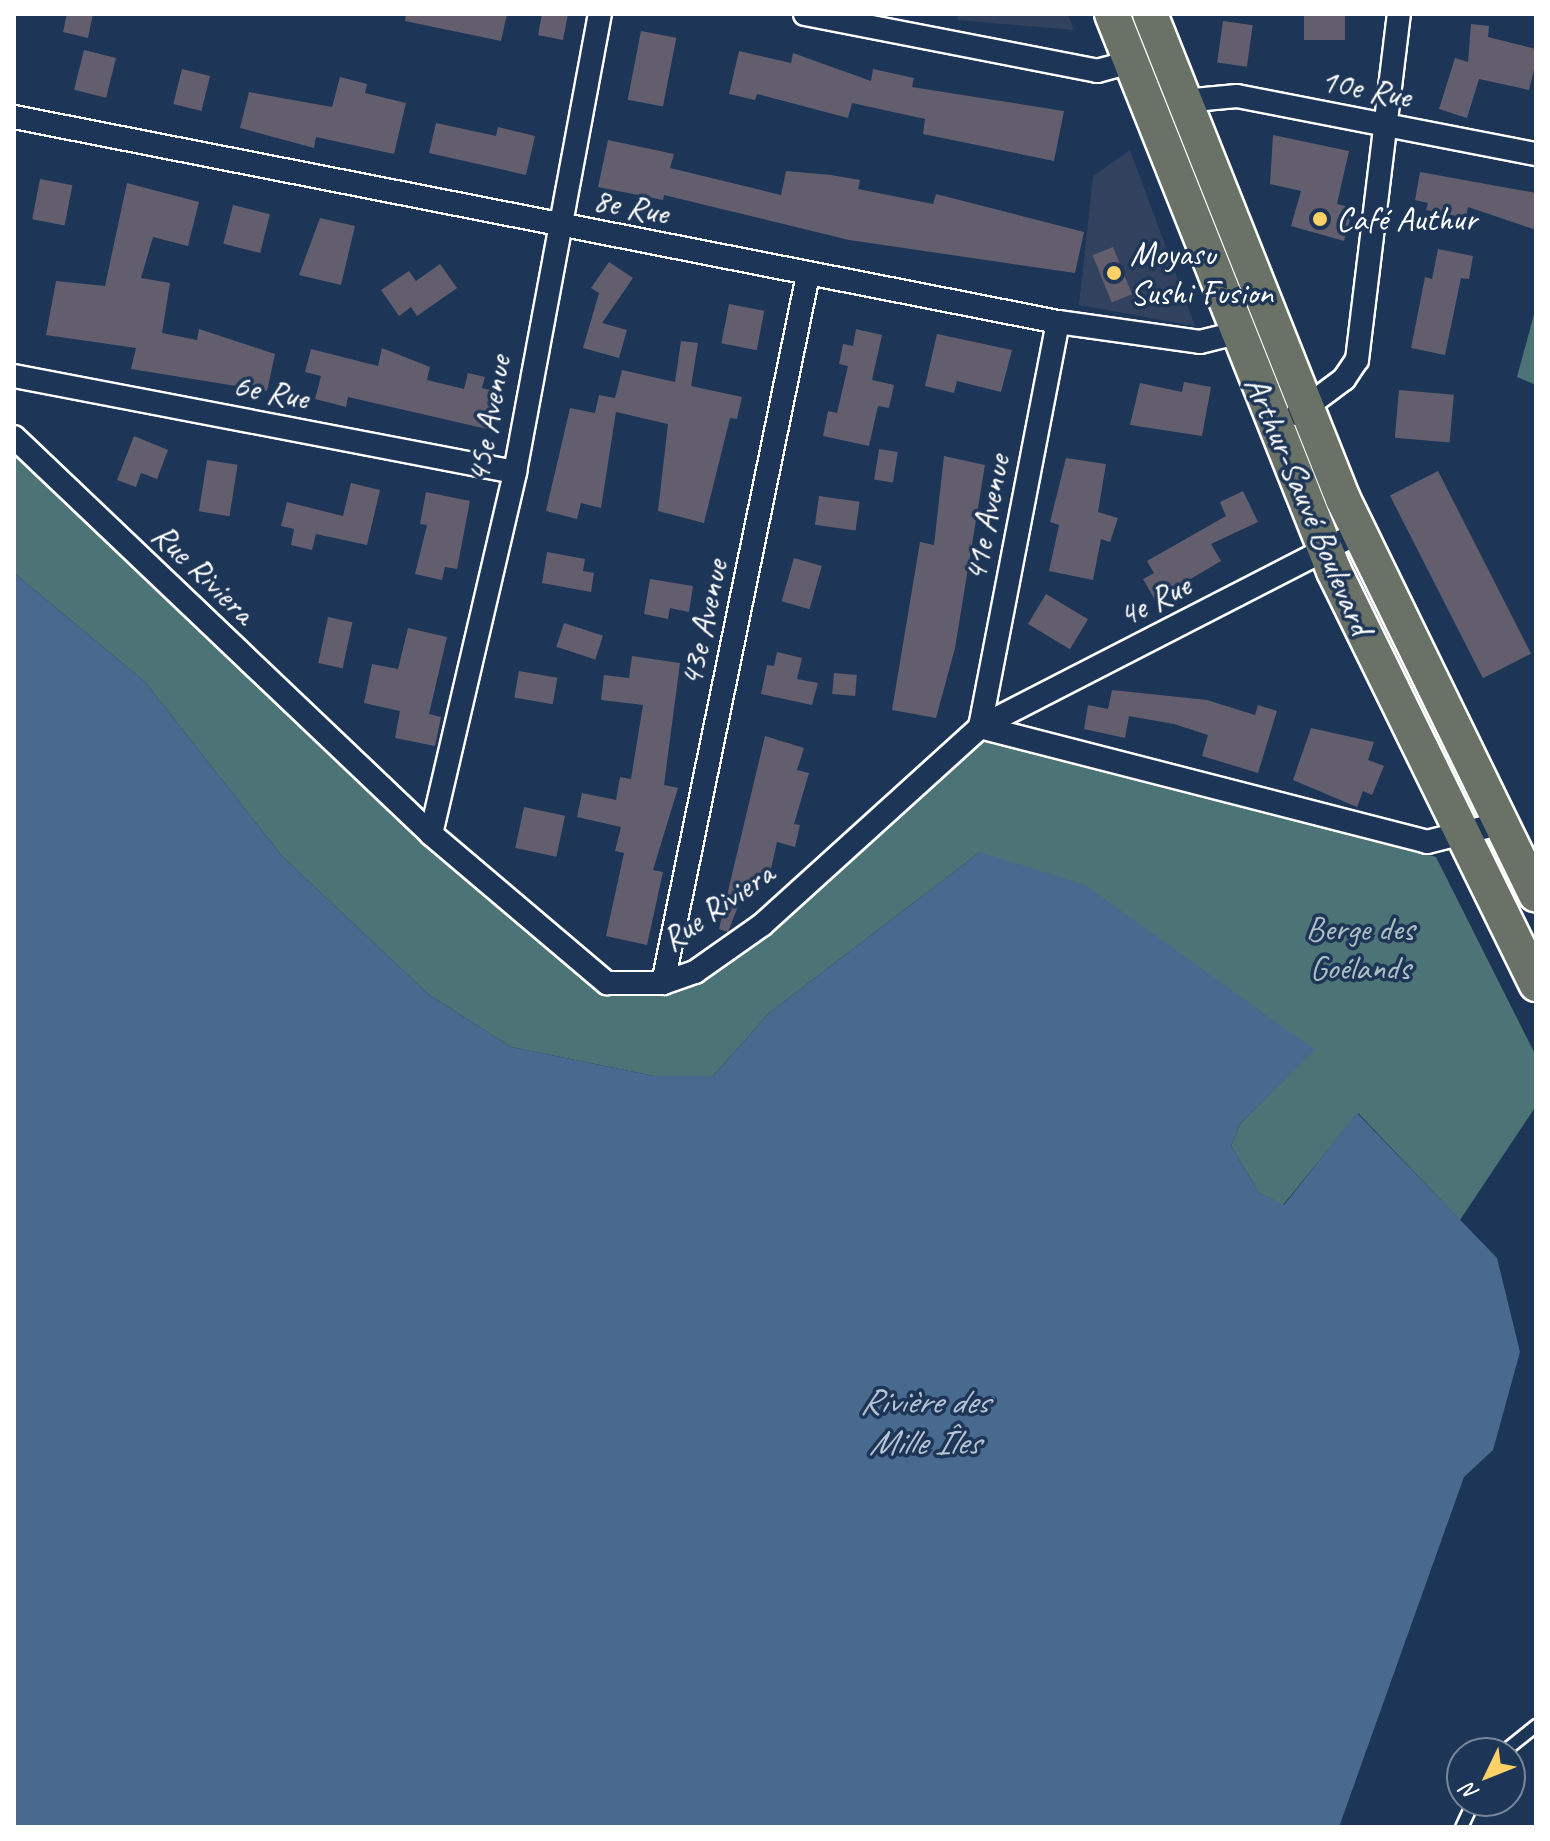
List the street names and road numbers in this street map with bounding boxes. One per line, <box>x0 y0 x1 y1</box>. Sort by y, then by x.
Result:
street label: 10e Rue <box>1318 59 1414 117</box>
street label: 8e Rue <box>590 179 672 233</box>
street label: 45e Avenue <box>457 352 519 486</box>
street label: 6e Rue <box>230 364 312 418</box>
street label: Arthur-Sauvé Boulevard <box>1236 370 1382 640</box>
street label: 41e Avenue <box>954 451 1018 585</box>
street label: Rue Riviera <box>143 513 265 633</box>
street label: 43e Avenue <box>670 556 736 690</box>
street label: 4e Rue <box>1111 565 1197 635</box>
street label: Rue Riviera <box>652 852 782 960</box>

